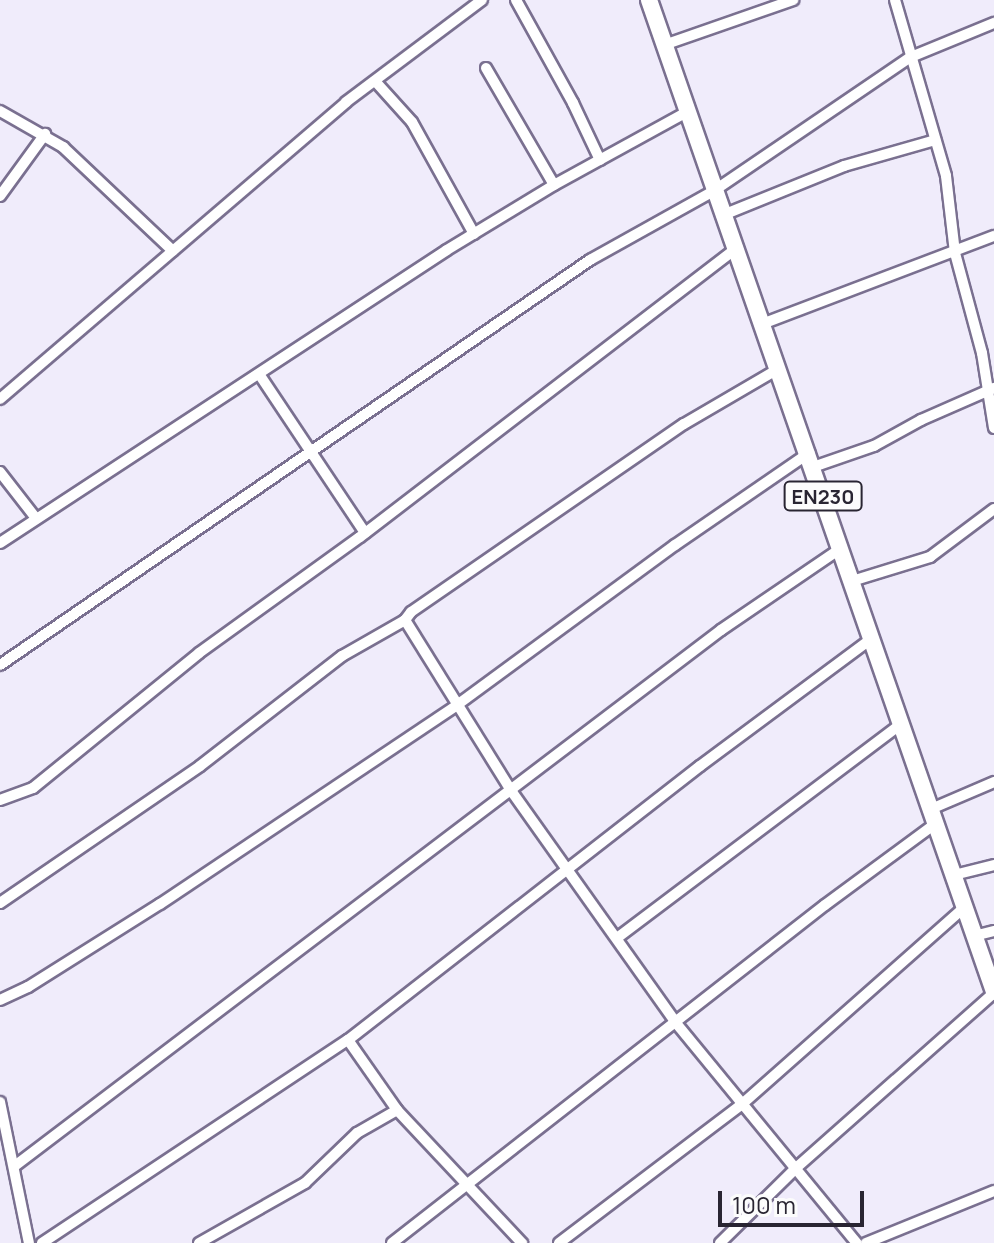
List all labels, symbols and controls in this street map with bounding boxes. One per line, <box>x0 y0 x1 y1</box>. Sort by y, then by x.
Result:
road number: EN230 <box>783 480 863 512</box>
scale bar <box>722 1175 868 1225</box>
text: 100 m <box>732 1188 796 1221</box>

